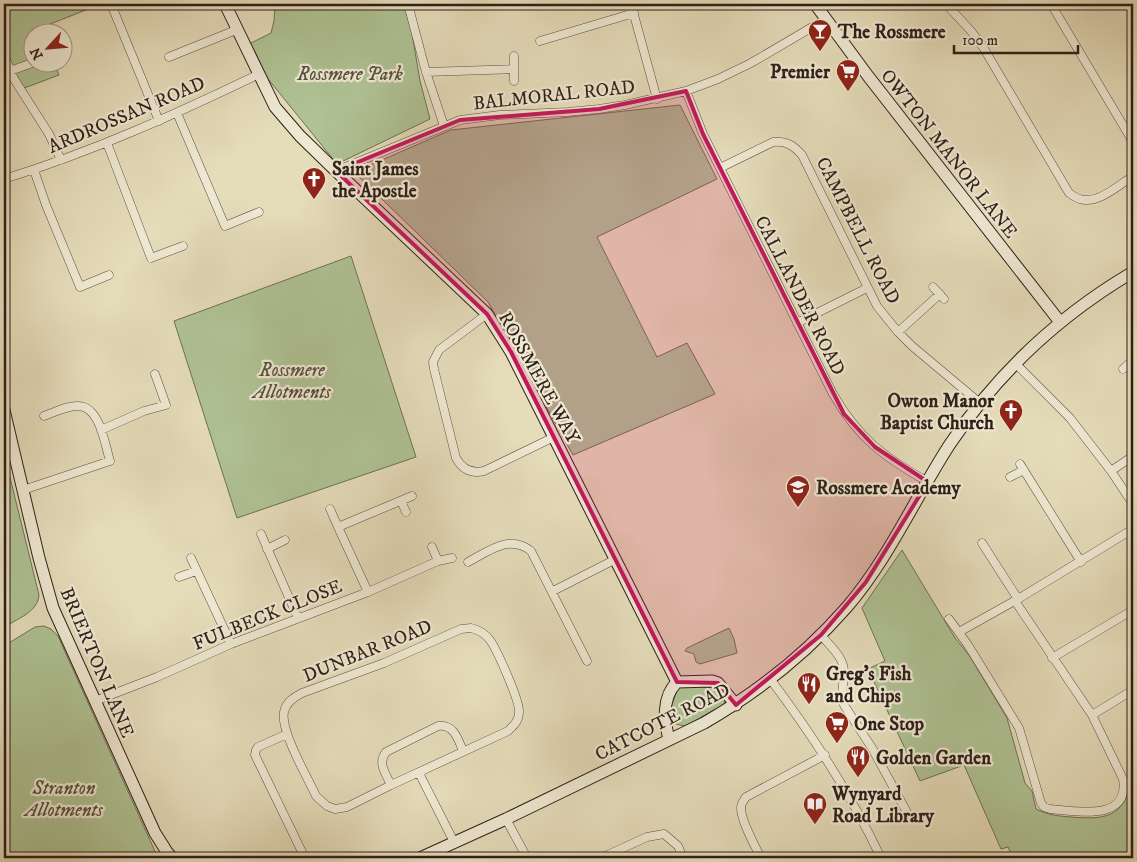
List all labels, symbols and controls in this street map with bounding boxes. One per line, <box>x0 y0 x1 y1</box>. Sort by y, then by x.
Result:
bar icon: The Rossmere <box>807 18 833 52</box>
place label: The Rossmere <box>837 21 946 44</box>
north arrow <box>22 22 72 72</box>
scale bar <box>954 22 1078 54</box>
text: 100 m <box>962 31 998 50</box>
text: N <box>26 44 48 62</box>
supermarket icon: Premier <box>835 58 861 92</box>
place label: Premier <box>770 61 831 84</box>
park label: Rossmere Park <box>296 63 403 86</box>
street label: OWTON MANOR LANE <box>876 65 1022 243</box>
street label: ARDROSSAN ROAD <box>45 72 209 159</box>
street label: BALMORAL ROAD <box>472 76 636 115</box>
street label: CAMPBELL ROAD <box>811 153 905 308</box>
place label: Saint James the Apostle <box>332 158 419 203</box>
church icon: Saint James the Apostle <box>301 166 327 200</box>
street label: CALLANDER ROAD <box>749 212 850 379</box>
street label: ROSSMERE WAY <box>493 308 585 449</box>
park label: Rossmere Allotments <box>251 359 332 404</box>
place label: Owton Manor Baptist Church <box>880 390 995 435</box>
church icon: Owton Manor Baptist Church <box>998 398 1024 432</box>
school or university icon: Rossmere Academy <box>785 474 811 508</box>
place label: Rossmere Academy <box>816 477 961 500</box>
street label: FULBECK CLOSE <box>190 575 345 656</box>
street label: BRIERTON LANE <box>55 584 139 741</box>
street label: DUNBAR ROAD <box>300 615 435 688</box>
place label: Greg's Fish and Chips <box>826 663 913 708</box>
restaurant icon: Greg's Fish and Chips <box>796 671 822 705</box>
street label: CATCOTE ROAD <box>591 678 734 766</box>
supermarket icon: One Stop <box>824 710 850 744</box>
place label: One Stop <box>854 713 925 736</box>
restaurant icon: Golden Garden <box>845 744 871 778</box>
place label: Golden Garden <box>876 747 992 770</box>
park label: Stranton Allotments <box>23 777 104 822</box>
place label: Wynyard Road Library <box>831 783 935 828</box>
library icon: Wynyard Road Library <box>802 791 828 825</box>

